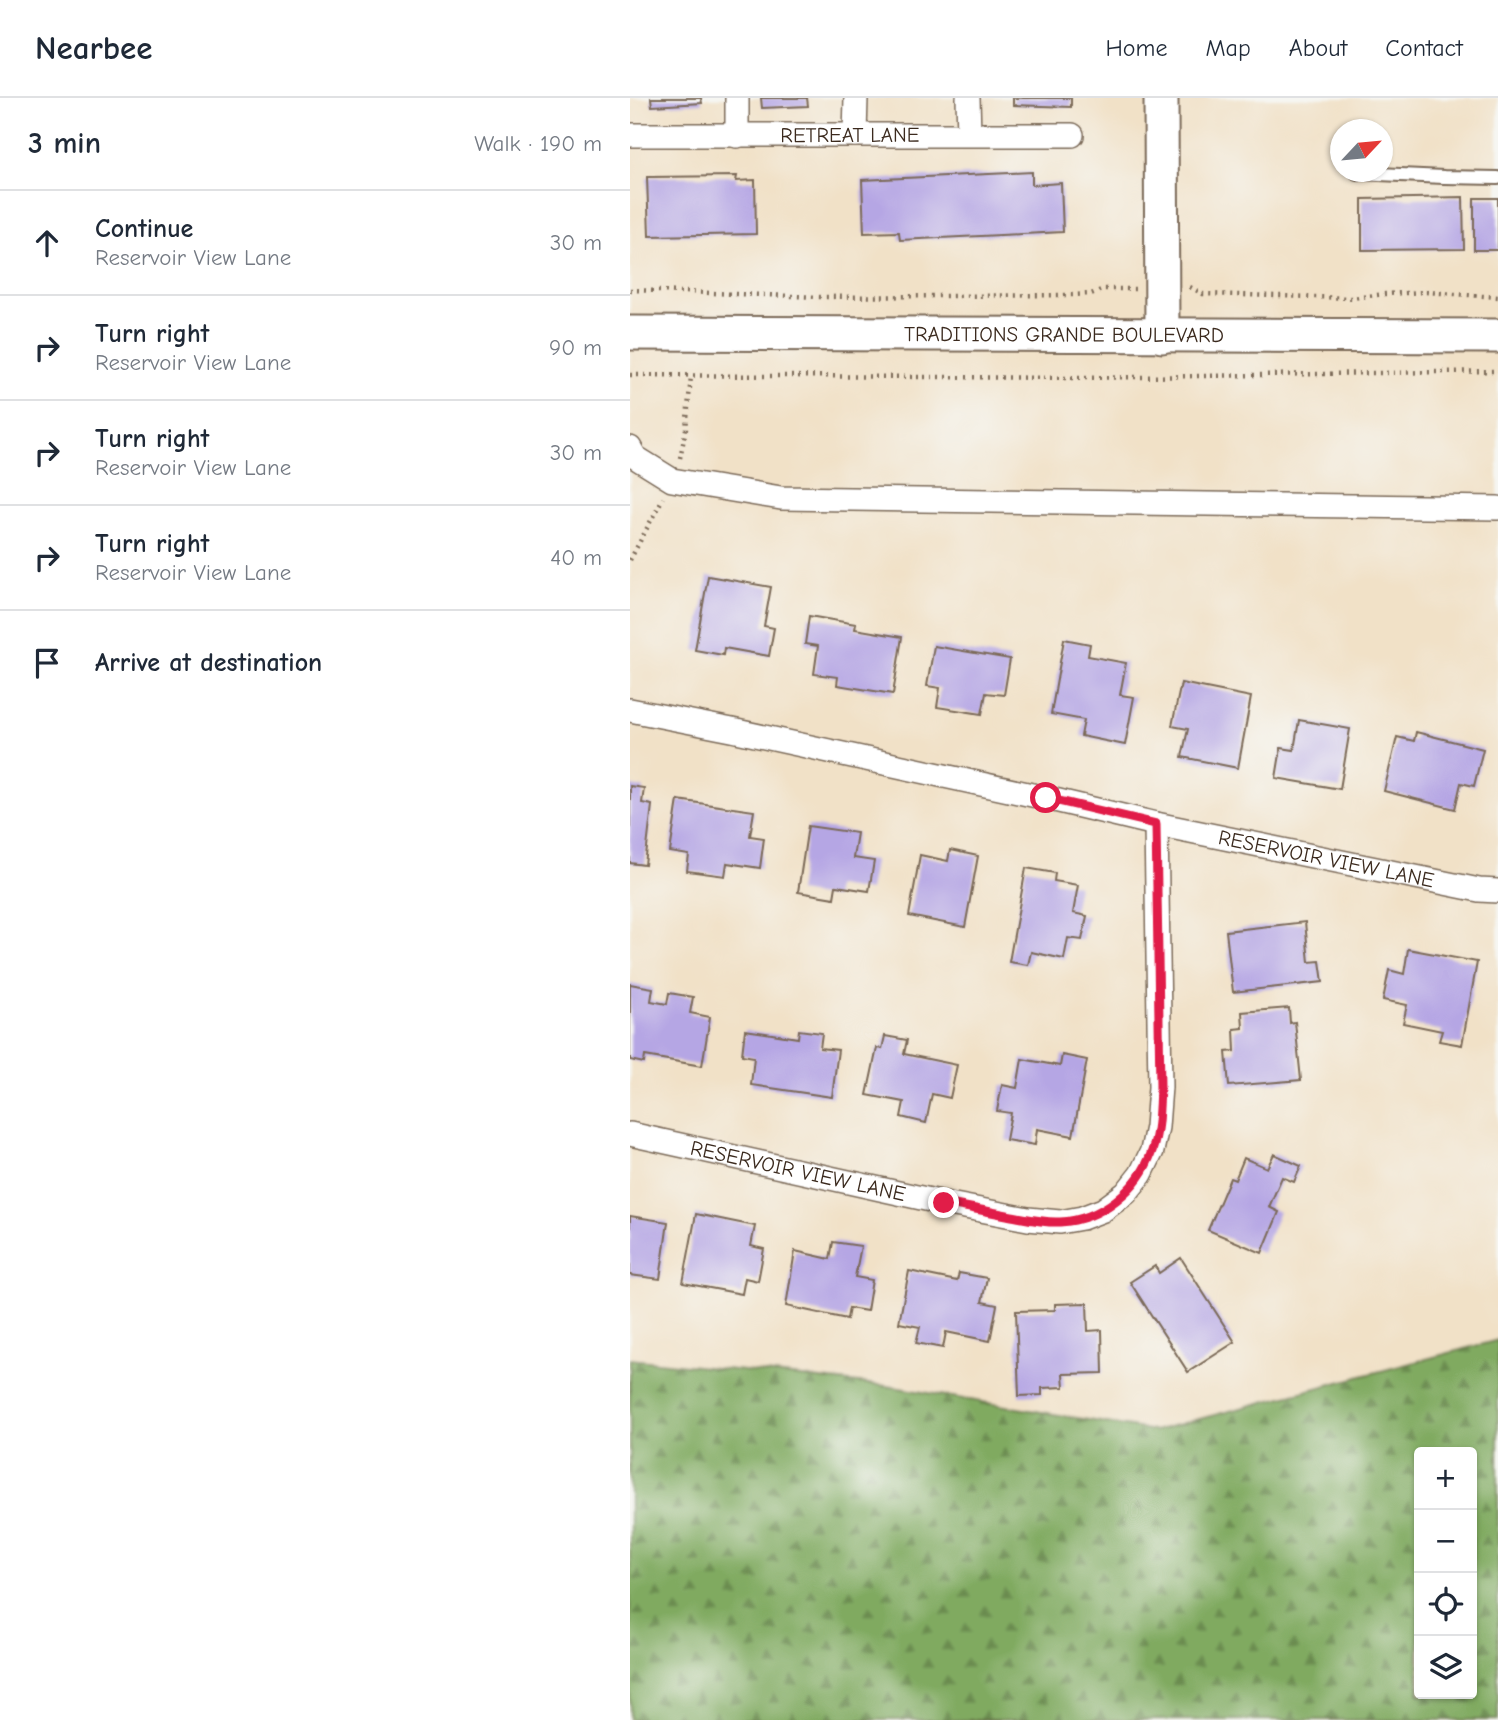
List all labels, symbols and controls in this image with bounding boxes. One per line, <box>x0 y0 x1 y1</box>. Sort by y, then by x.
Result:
text: Nearbee <box>35 29 153 67</box>
text: Home <box>1106 34 1167 62</box>
text: Map <box>1205 34 1251 62</box>
text: About <box>1289 34 1347 62</box>
text: Contact <box>1385 34 1463 62</box>
north arrow <box>1330 119 1393 182</box>
street label: RETREAT LANE <box>780 123 920 147</box>
text: 3 min <box>28 126 101 161</box>
text: Walk · 190 m <box>474 130 602 157</box>
text: Continue <box>95 214 193 244</box>
icon: ahead <box>28 224 66 262</box>
text: 30 m <box>550 229 602 256</box>
text: Reservoir View Lane <box>95 244 291 271</box>
text: Turn right <box>95 319 209 349</box>
street label: TRADITIONS GRANDE BOULEVARD <box>904 322 1224 347</box>
icon: right <box>28 329 66 367</box>
text: 90 m <box>549 334 602 361</box>
text: Reservoir View Lane <box>95 349 291 376</box>
text: Turn right <box>95 424 209 454</box>
icon: right <box>28 434 66 472</box>
text: 30 m <box>550 439 602 466</box>
text: Reservoir View Lane <box>95 454 291 481</box>
text: Turn right <box>95 529 209 559</box>
icon: right <box>28 539 66 577</box>
text: 40 m <box>550 544 602 571</box>
text: Reservoir View Lane <box>95 559 291 586</box>
icon: arrive <box>28 644 66 682</box>
text: Arrive at destination <box>95 648 322 678</box>
route start <box>1030 782 1061 813</box>
street label: RESERVOIR VIEW LANE <box>1216 825 1436 893</box>
street label: RESERVOIR VIEW LANE <box>688 1136 908 1206</box>
route end <box>928 1187 959 1218</box>
map controls <box>1414 1447 1477 1699</box>
button: + <box>1414 1447 1477 1510</box>
button: − <box>1414 1510 1477 1573</box>
button: locate <box>1414 1573 1477 1636</box>
button: layers <box>1414 1636 1477 1699</box>

